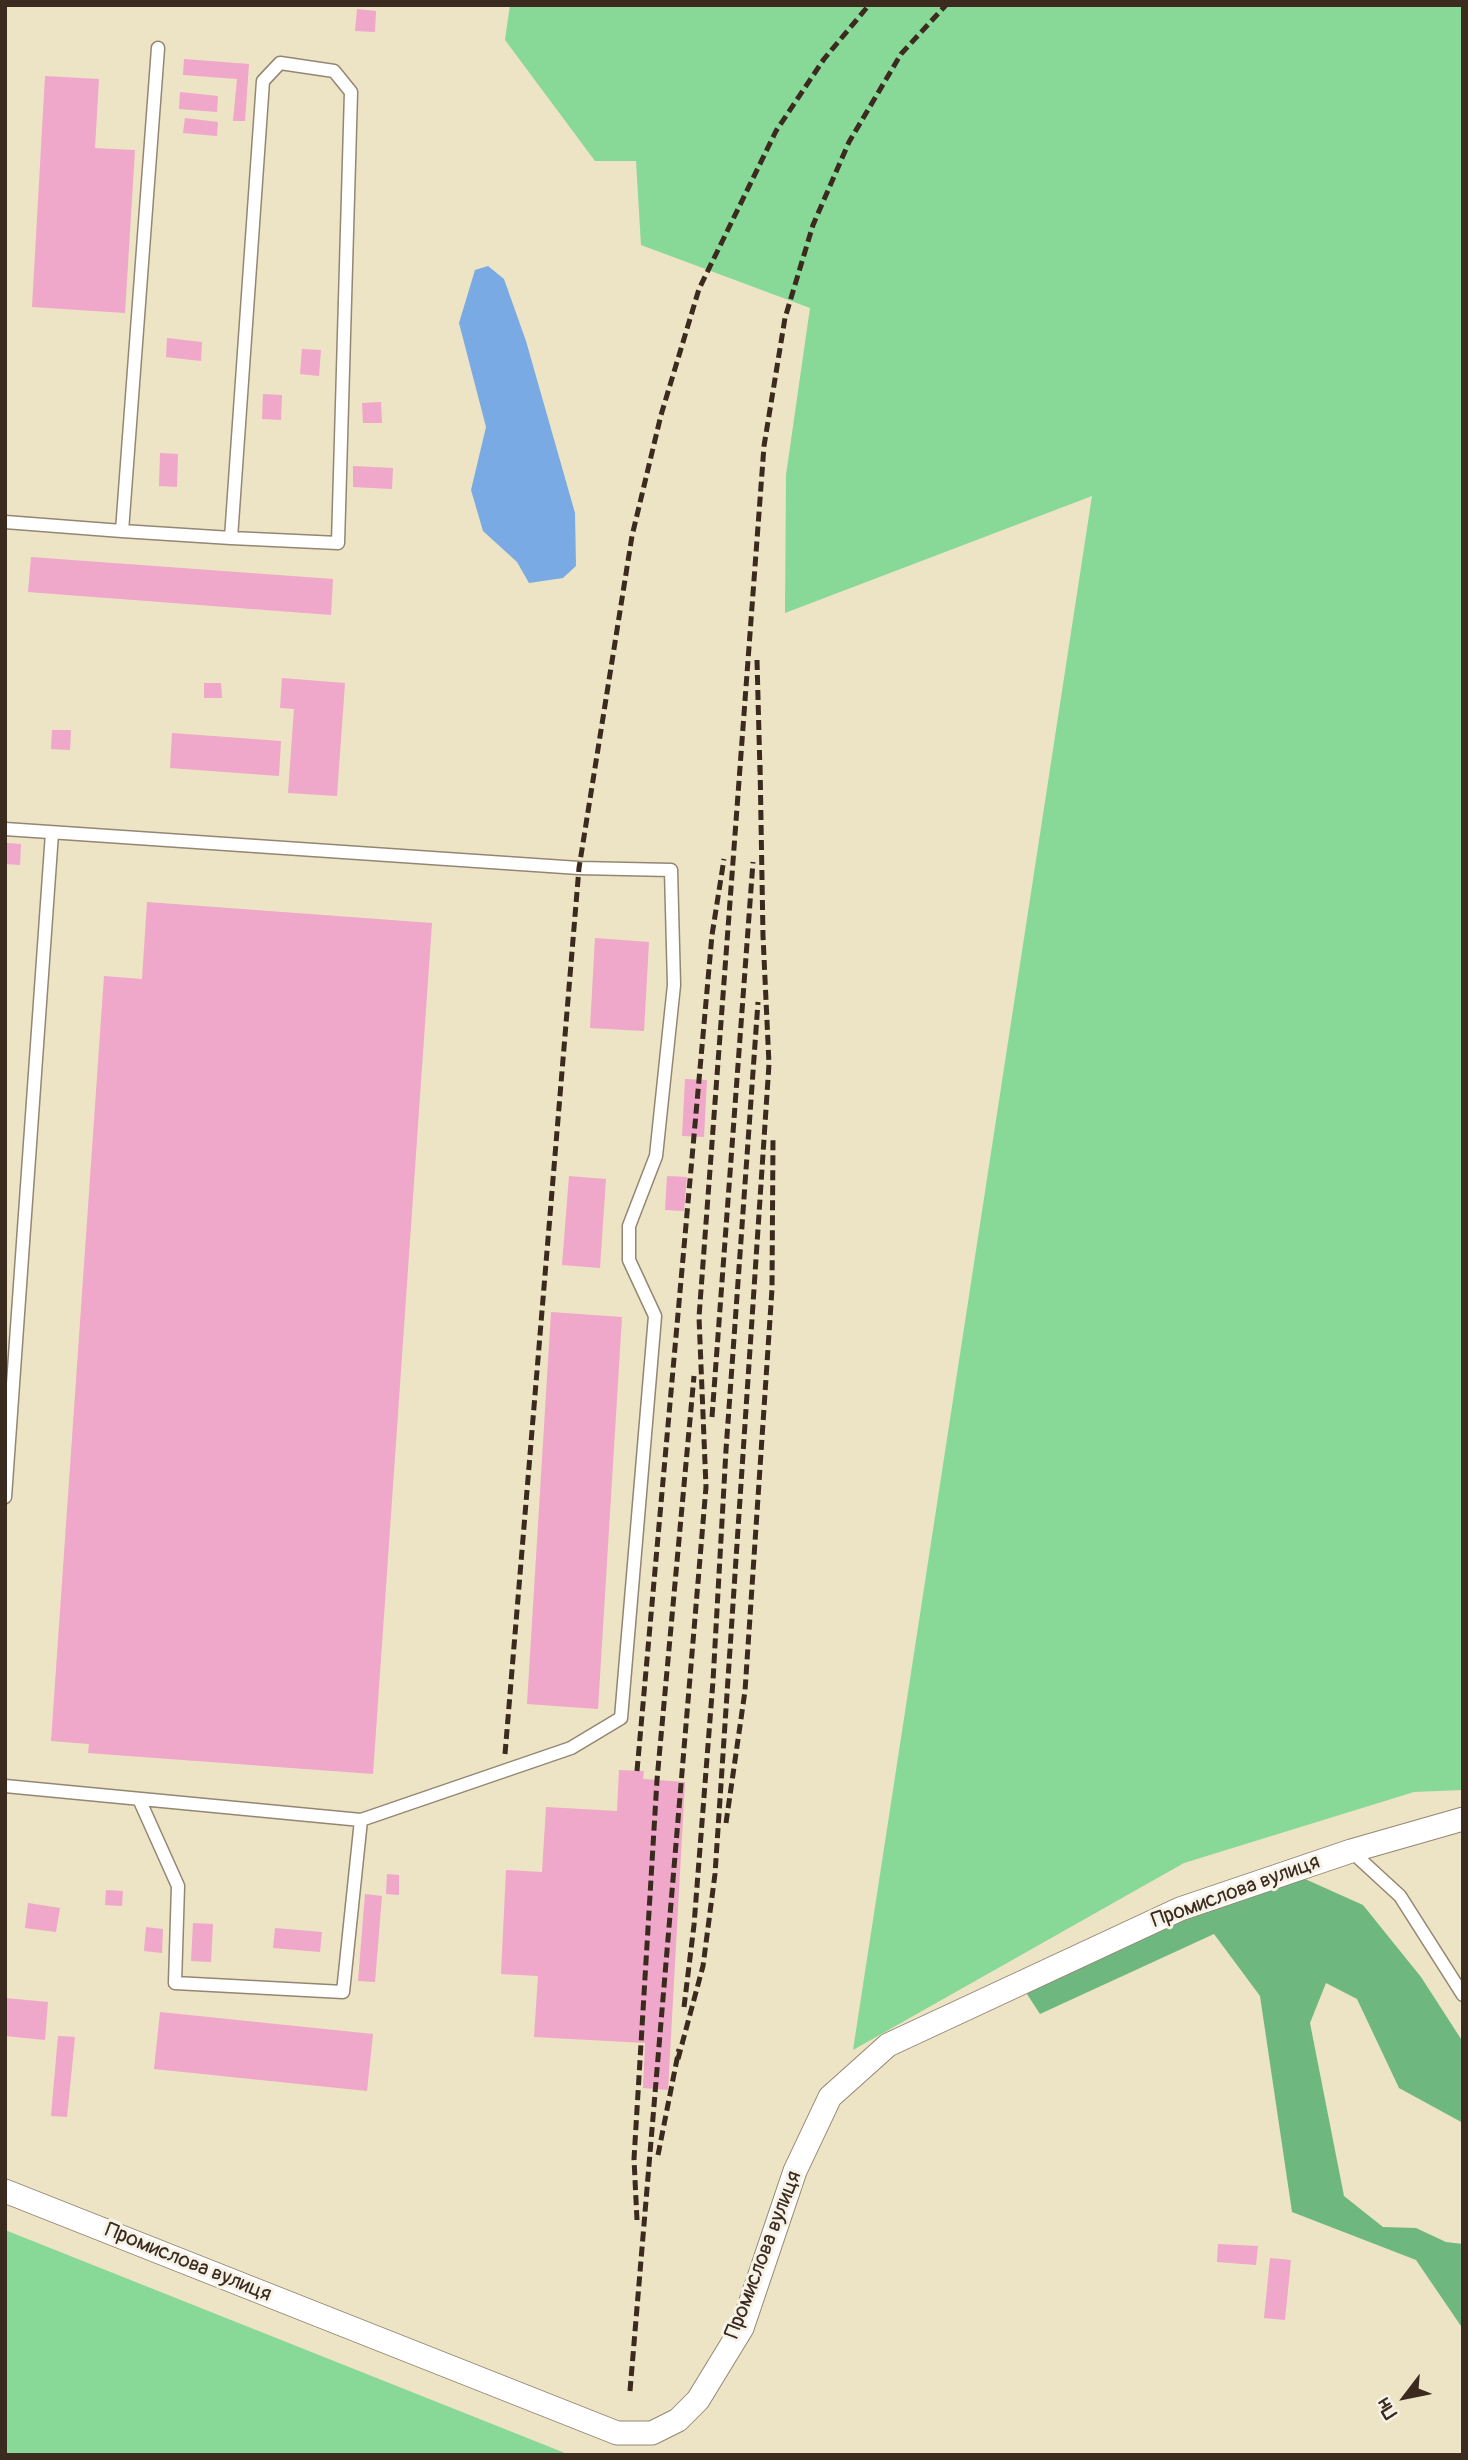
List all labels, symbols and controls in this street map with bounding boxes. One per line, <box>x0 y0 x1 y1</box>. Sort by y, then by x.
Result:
street label: Промислова вулиця <box>1148 1850 1324 1934</box>
street label: Промислова вулиця <box>720 2168 808 2342</box>
street label: Промислова вулиця <box>101 2218 275 2308</box>
north arrow <box>1370 2362 1440 2432</box>
text: Пн <box>1371 2393 1403 2423</box>

